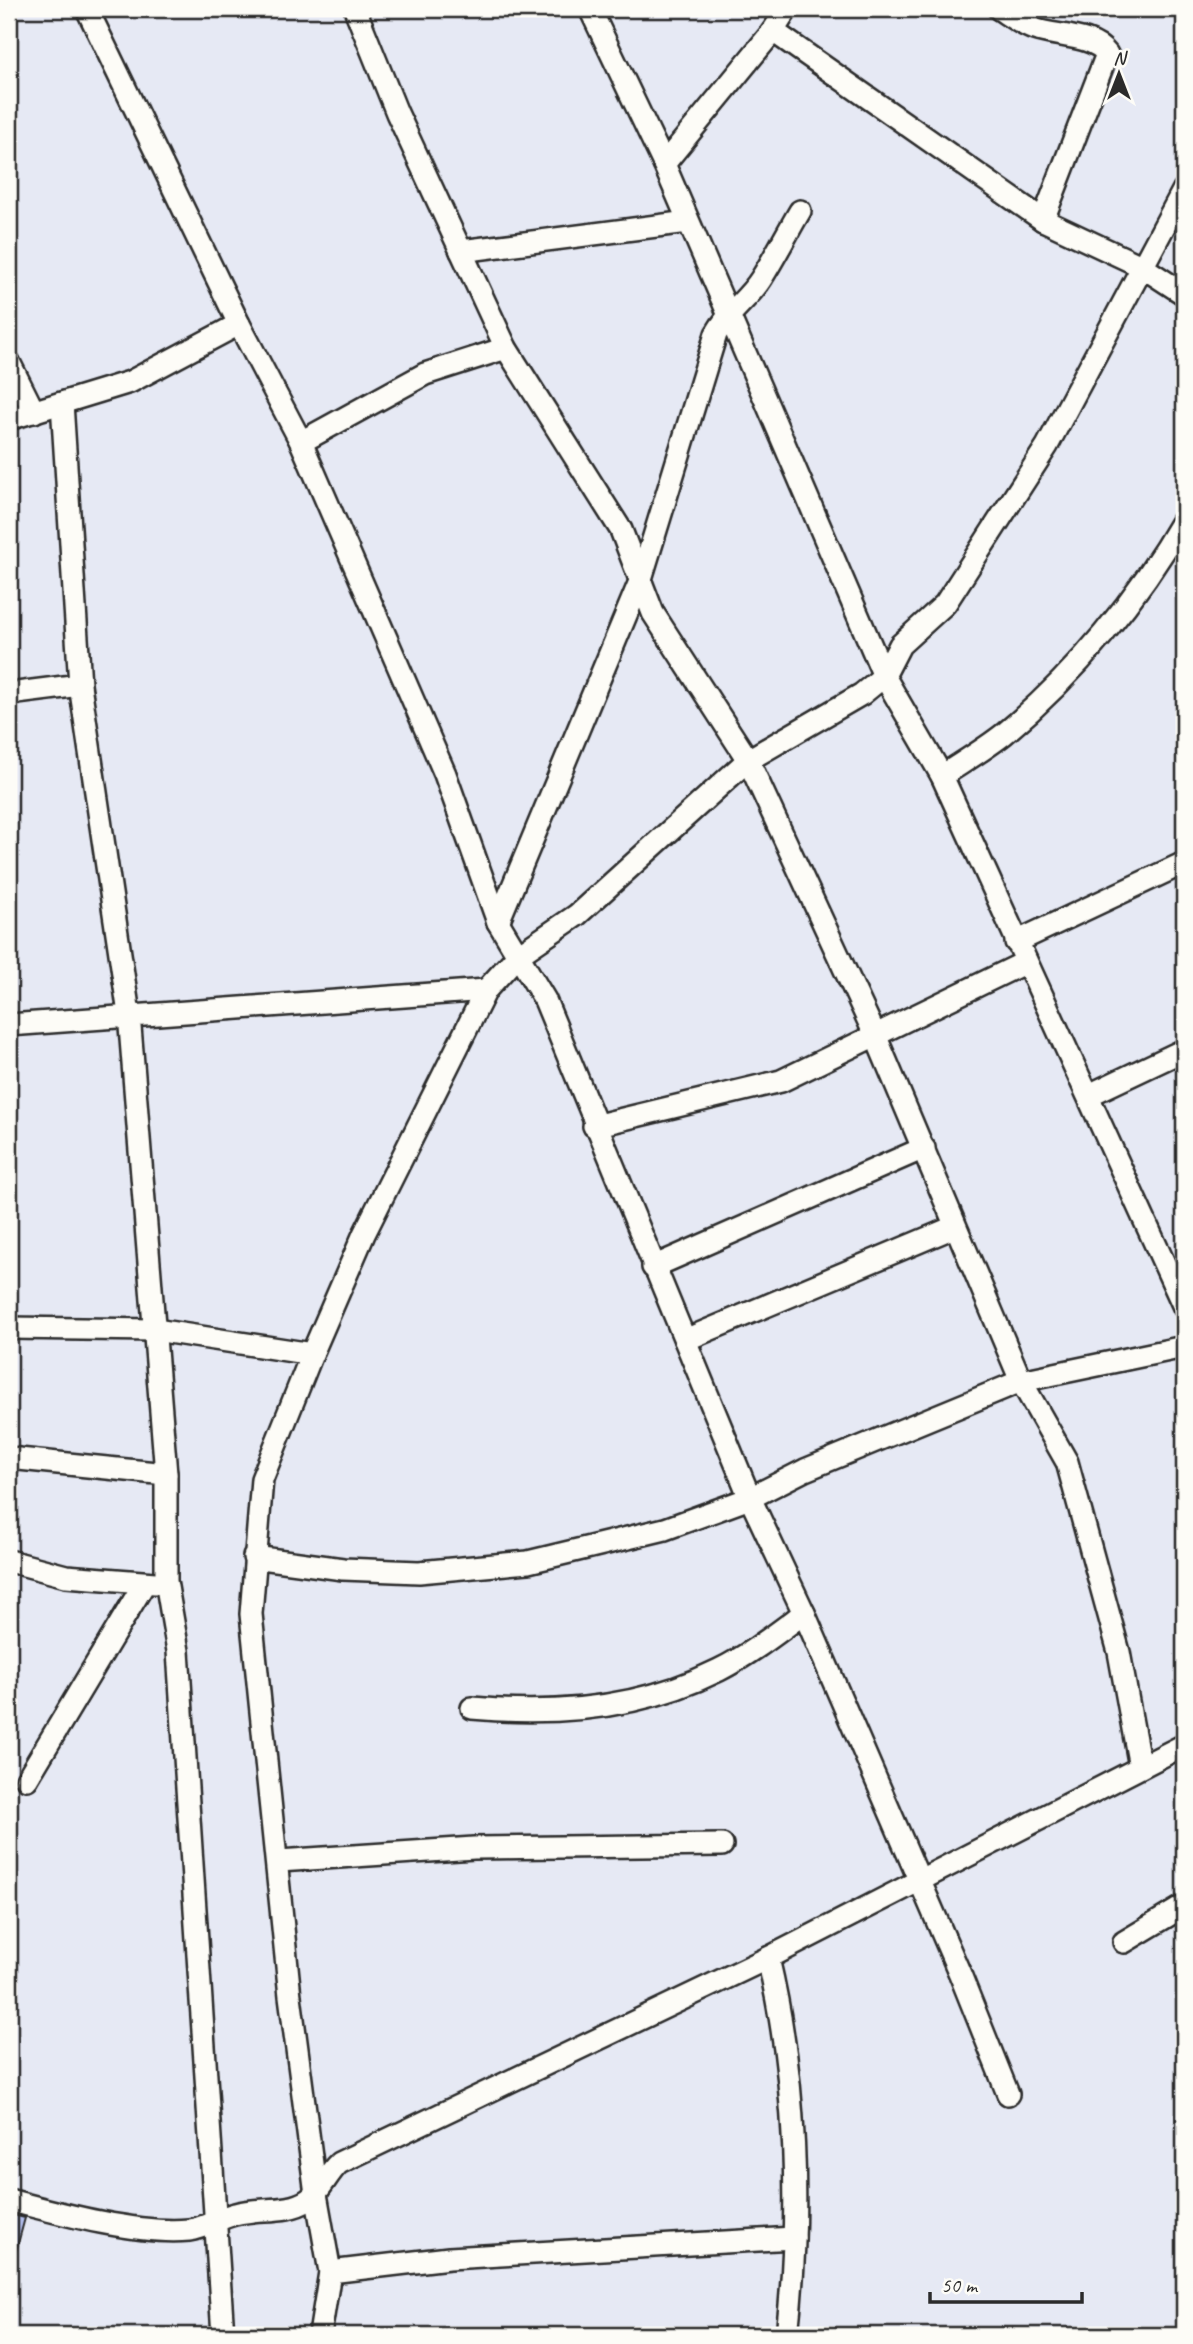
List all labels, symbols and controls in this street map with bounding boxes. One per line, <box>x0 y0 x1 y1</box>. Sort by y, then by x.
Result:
north arrow <box>1084 38 1154 108</box>
text: N <box>1113 46 1128 70</box>
scale bar <box>930 2260 1083 2304</box>
text: 50 m <box>941 2272 979 2298</box>

